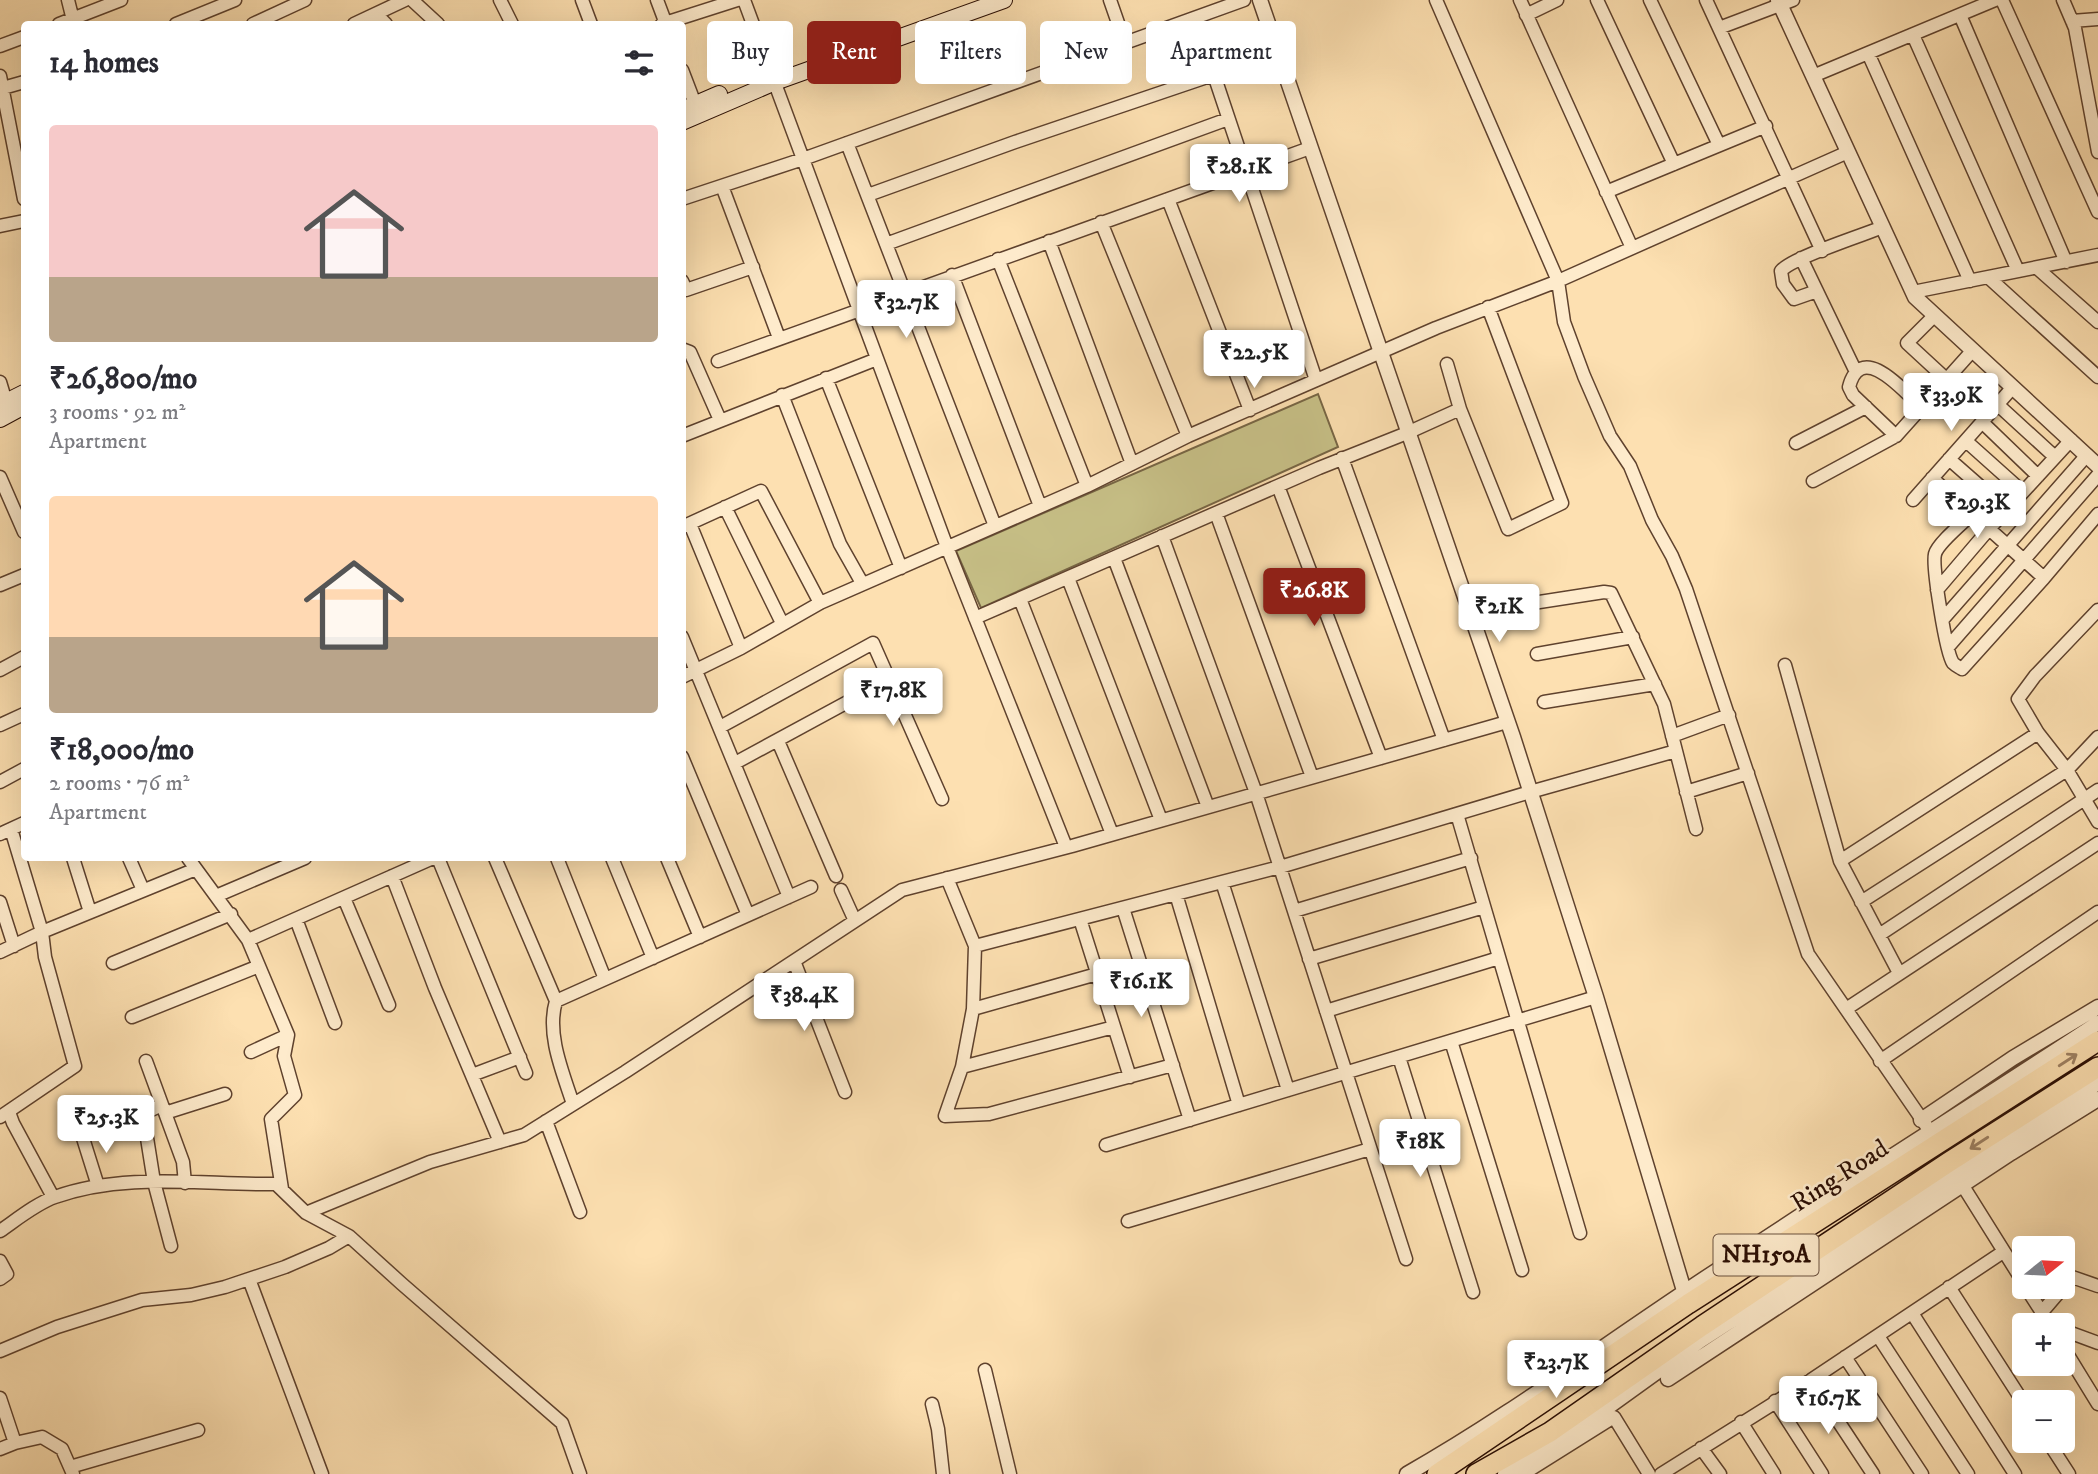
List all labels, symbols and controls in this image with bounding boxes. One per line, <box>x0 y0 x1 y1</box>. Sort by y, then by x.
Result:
chip: Buy <box>707 21 793 84</box>
chip: Rent <box>807 21 901 84</box>
chip: Filters <box>915 21 1026 84</box>
chip: New <box>1040 21 1132 84</box>
chip: Apartment <box>1146 21 1296 84</box>
icon: filters <box>620 44 658 82</box>
text: 14 homes <box>49 45 159 82</box>
pin: ₹28.1K <box>1182 144 1296 204</box>
text: ₹28.1K <box>1206 152 1272 181</box>
icon: home <box>291 171 417 297</box>
pin: ₹32.7K <box>849 280 963 340</box>
text: ₹32.7K <box>873 288 939 317</box>
pin: ₹22.5K <box>1197 330 1311 390</box>
text: ₹22.5K <box>1220 338 1288 367</box>
text: ₹26,800/mo <box>49 361 197 398</box>
pin: ₹33.9K <box>1894 374 2008 433</box>
text: ₹33.9K <box>1919 381 1983 410</box>
text: 3 rooms · 92 m² <box>49 398 186 427</box>
text: Apartment <box>49 427 147 456</box>
pin: ₹29.3K <box>1920 480 2034 540</box>
text: ₹29.3K <box>1944 488 2010 517</box>
icon: home <box>291 542 417 668</box>
pin: ₹26.8K <box>1257 568 1371 628</box>
text: ₹26.8K <box>1279 576 1349 605</box>
pin: ₹21K <box>1458 584 1540 644</box>
text: ₹21K <box>1474 592 1524 621</box>
pin: ₹17.8K <box>836 668 950 728</box>
text: ₹17.8K <box>860 676 926 705</box>
text: ₹18,000/mo <box>49 732 194 769</box>
text: 2 rooms · 76 m² <box>49 769 189 798</box>
text: Apartment <box>49 798 147 827</box>
pin: ₹16.1K <box>1084 960 1198 1019</box>
text: ₹16.1K <box>1109 967 1173 996</box>
pin: ₹38.4K <box>747 974 861 1033</box>
text: ₹38.4K <box>770 981 838 1010</box>
one-way arrow <box>2058 1053 2077 1068</box>
pin: ₹25.3K <box>49 1096 163 1155</box>
text: ₹25.3K <box>73 1103 139 1132</box>
pin: ₹18K <box>1379 1120 1461 1179</box>
text: ₹18K <box>1395 1127 1445 1156</box>
street label: Ring Road <box>1785 1132 1895 1220</box>
one-way arrow <box>1969 1137 1989 1151</box>
road number: NH150A <box>1714 1234 1818 1275</box>
north arrow <box>2012 1236 2076 1298</box>
map controls <box>2012 1236 2075 1453</box>
button: + <box>2012 1313 2075 1376</box>
pin: ₹23.7K <box>1499 1340 1613 1400</box>
text: ₹23.7K <box>1523 1348 1589 1377</box>
pin: ₹16.7K <box>1771 1376 1885 1436</box>
text: ₹16.7K <box>1795 1384 1861 1413</box>
button: − <box>2012 1390 2075 1453</box>

